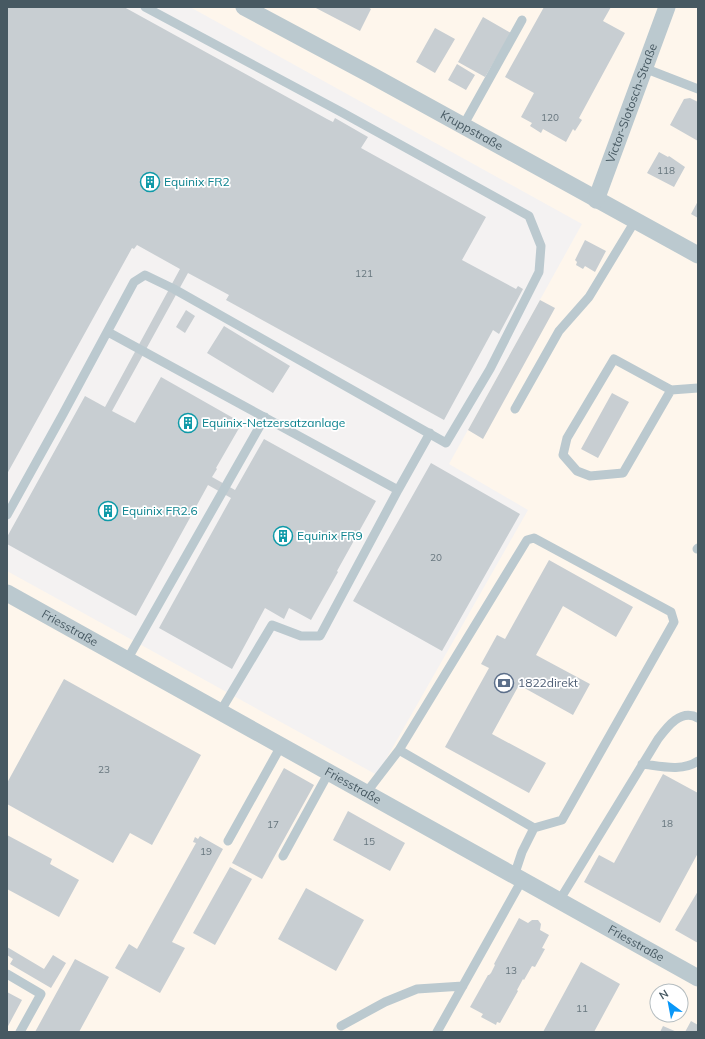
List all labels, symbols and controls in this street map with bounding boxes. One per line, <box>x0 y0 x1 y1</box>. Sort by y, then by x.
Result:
street label: Victor-Slotosch-Straße <box>602 41 660 165</box>
street label: Kruppstraße <box>438 107 506 153</box>
house number: 120 <box>541 111 559 124</box>
house number: 118 <box>657 164 675 177</box>
building icon: Equinix FR2 <box>139 171 161 193</box>
place label: Equinix FR2 <box>164 174 230 189</box>
house number: 121 <box>355 267 373 280</box>
building icon: Equinix-Netzersatzanlage <box>177 412 199 434</box>
place label: Equinix-Netzersatzanlage <box>202 415 345 430</box>
building icon: Equinix FR2.6 <box>97 500 119 522</box>
place label: Equinix FR2.6 <box>122 503 198 518</box>
building icon: Equinix FR9 <box>272 525 294 547</box>
place label: Equinix FR9 <box>297 528 363 543</box>
house number: 20 <box>430 551 442 564</box>
street label: Friesstraße <box>39 606 101 649</box>
bank icon: 1822direkt <box>493 672 515 694</box>
place label: 1822direkt <box>518 675 578 690</box>
house number: 23 <box>98 763 110 776</box>
street label: Friesstraße <box>322 764 384 807</box>
house number: 18 <box>661 817 673 830</box>
house number: 17 <box>267 818 279 831</box>
house number: 15 <box>363 835 375 848</box>
house number: 19 <box>200 845 212 858</box>
street label: Friesstraße <box>605 921 667 965</box>
house number: 13 <box>505 964 517 977</box>
north arrow <box>649 983 689 1023</box>
text: N <box>656 986 671 1003</box>
house number: 11 <box>576 1002 588 1015</box>

